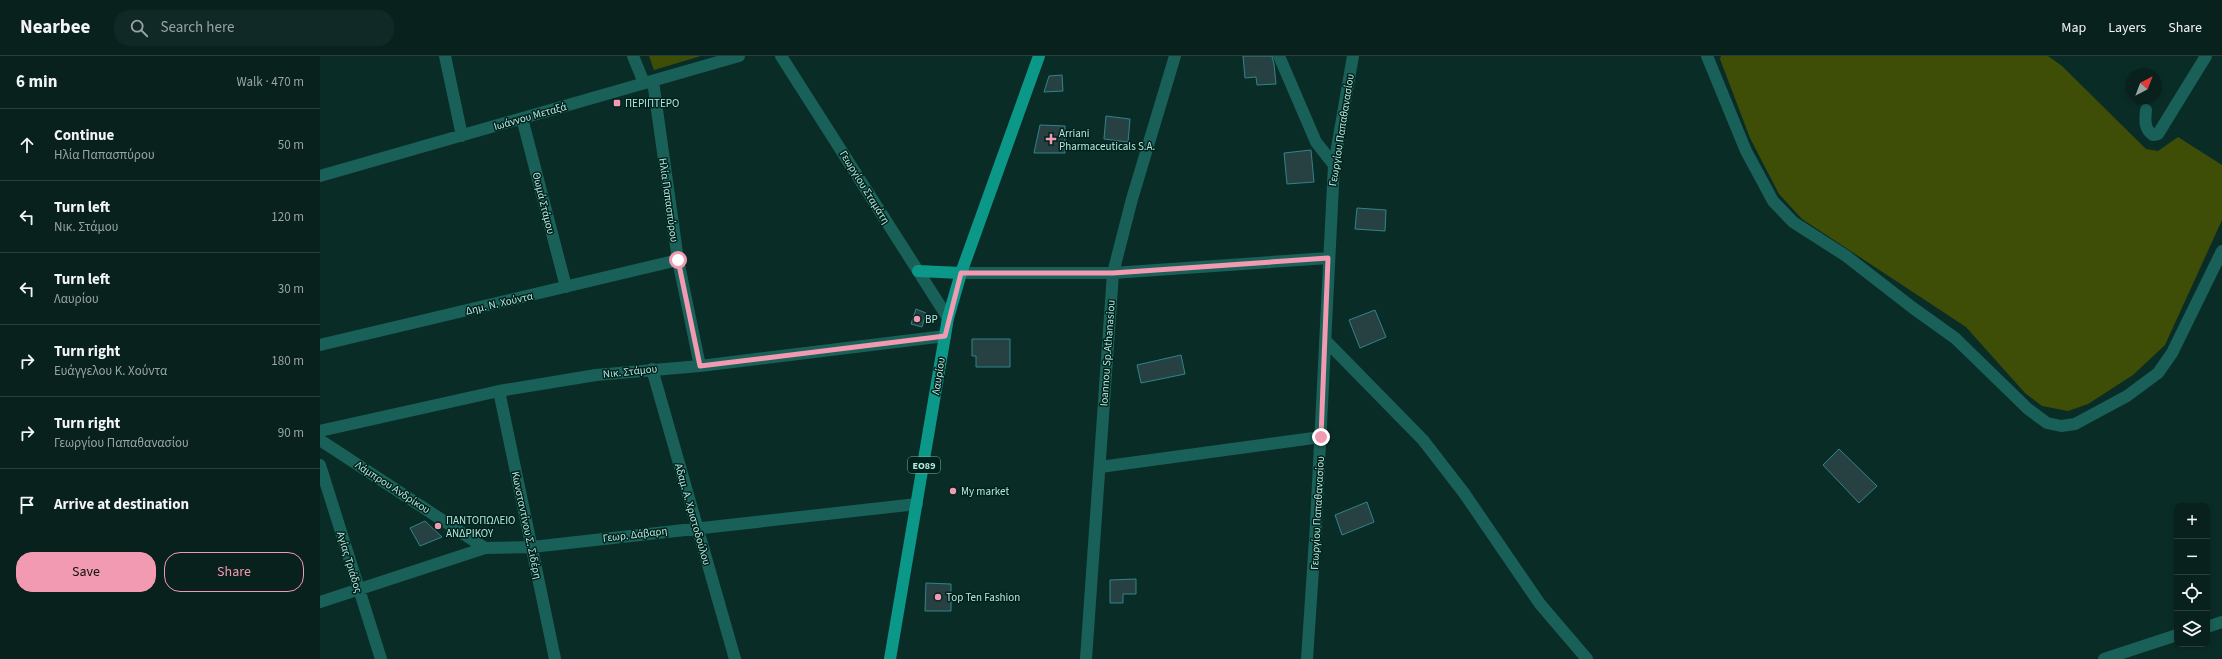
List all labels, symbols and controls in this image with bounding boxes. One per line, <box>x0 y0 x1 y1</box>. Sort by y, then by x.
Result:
search box <box>114 10 394 46</box>
text: Nearbee <box>20 14 90 41</box>
icon: search <box>128 17 150 39</box>
text: Search here <box>160 17 234 38</box>
text: Map <box>2061 18 2086 38</box>
text: Layers <box>2108 18 2146 38</box>
text: Share <box>2168 18 2202 38</box>
north arrow <box>2126 68 2162 104</box>
text: 6 min <box>16 70 57 94</box>
text: Walk · 470 m <box>236 73 304 91</box>
street label: Γεωργίου Παπαθανασίου <box>1325 73 1358 187</box>
place label: ΠΕΡΙΠΤΕΡΟ <box>625 96 679 111</box>
marker: ΠΕΡΙΠΤΕΡΟ <box>612 98 622 108</box>
street label: Ιωάννου Μεταξά <box>492 99 568 134</box>
text: Continue <box>54 125 114 146</box>
place label: Arriani Pharmaceuticals S.A. <box>1059 126 1156 154</box>
icon: ahead <box>16 134 38 156</box>
marker: Arriani Pharmaceuticals S.A. <box>1046 134 1056 144</box>
text: 50 m <box>278 136 304 154</box>
text: Ηλία Παπασπύρου <box>54 146 155 164</box>
street label: Γεωργίου Σταμάτη <box>836 148 893 227</box>
street label: Ηλία Παπασπύρου <box>655 157 682 243</box>
street label: Θωμά Στάμου <box>529 171 558 236</box>
text: Turn left <box>54 197 110 218</box>
icon: left <box>16 206 38 228</box>
text: 120 m <box>271 208 304 226</box>
text: Νικ. Στάμου <box>54 218 118 236</box>
route start <box>669 251 687 269</box>
text: Turn left <box>54 269 110 290</box>
icon: left <box>16 278 38 300</box>
text: 30 m <box>278 280 304 298</box>
street label: Δημ. Ν. Χούντα <box>464 288 534 319</box>
text: Λαυρίου <box>54 290 99 308</box>
street label: Ioannou Sp.Athanasiou <box>1096 299 1119 407</box>
place label: BP <box>925 312 938 327</box>
marker: BP <box>912 314 922 324</box>
text: Turn right <box>54 341 120 362</box>
icon: right <box>16 350 38 372</box>
text: 180 m <box>271 352 304 370</box>
street label: Λαυρίου <box>928 356 949 396</box>
street label: Νικ. Στάμου <box>602 361 658 382</box>
text: Ευάγγελου Κ. Χούντα <box>54 362 167 380</box>
text: Turn right <box>54 413 120 434</box>
icon: right <box>16 422 38 444</box>
text: 90 m <box>278 424 304 442</box>
route end <box>1312 428 1330 446</box>
text: Γεωργίου Παπαθανασίου <box>54 434 189 452</box>
street label: Γεωργίου Παπαθανασίου <box>1307 456 1328 570</box>
road number: ΕΟ89 <box>908 457 940 473</box>
street label: Λάμπρου Ανδρίκου <box>352 458 433 517</box>
street label: Αδαμ. Α. Χριστοδούλου <box>671 461 714 567</box>
street label: Κωνσταντίνου Σ. Σιδέρη <box>508 470 545 580</box>
place label: My market <box>961 484 1009 499</box>
marker: My market <box>948 486 958 496</box>
icon: arrive <box>16 494 38 516</box>
text: Arrive at destination <box>54 494 189 515</box>
map controls <box>2174 503 2210 647</box>
button: + <box>2174 503 2210 539</box>
place label: ΠΑΝΤΟΠΩΛΕΙΟ ΑΝΔΡΙΚΟΥ <box>446 513 515 541</box>
marker: ΠΑΝΤΟΠΩΛΕΙΟ ΑΝΔΡΙΚΟΥ <box>433 521 443 531</box>
street label: Γεωρ. Δάβαρη <box>602 523 668 546</box>
street label: Αγίας Τριάδος <box>333 530 366 595</box>
button: − <box>2174 539 2210 575</box>
button: Save <box>16 552 156 592</box>
button: Share <box>164 552 304 592</box>
button: locate <box>2174 575 2210 611</box>
place label: Top Ten Fashion <box>946 590 1020 605</box>
marker: Top Ten Fashion <box>933 592 943 602</box>
button: layers <box>2174 611 2210 647</box>

